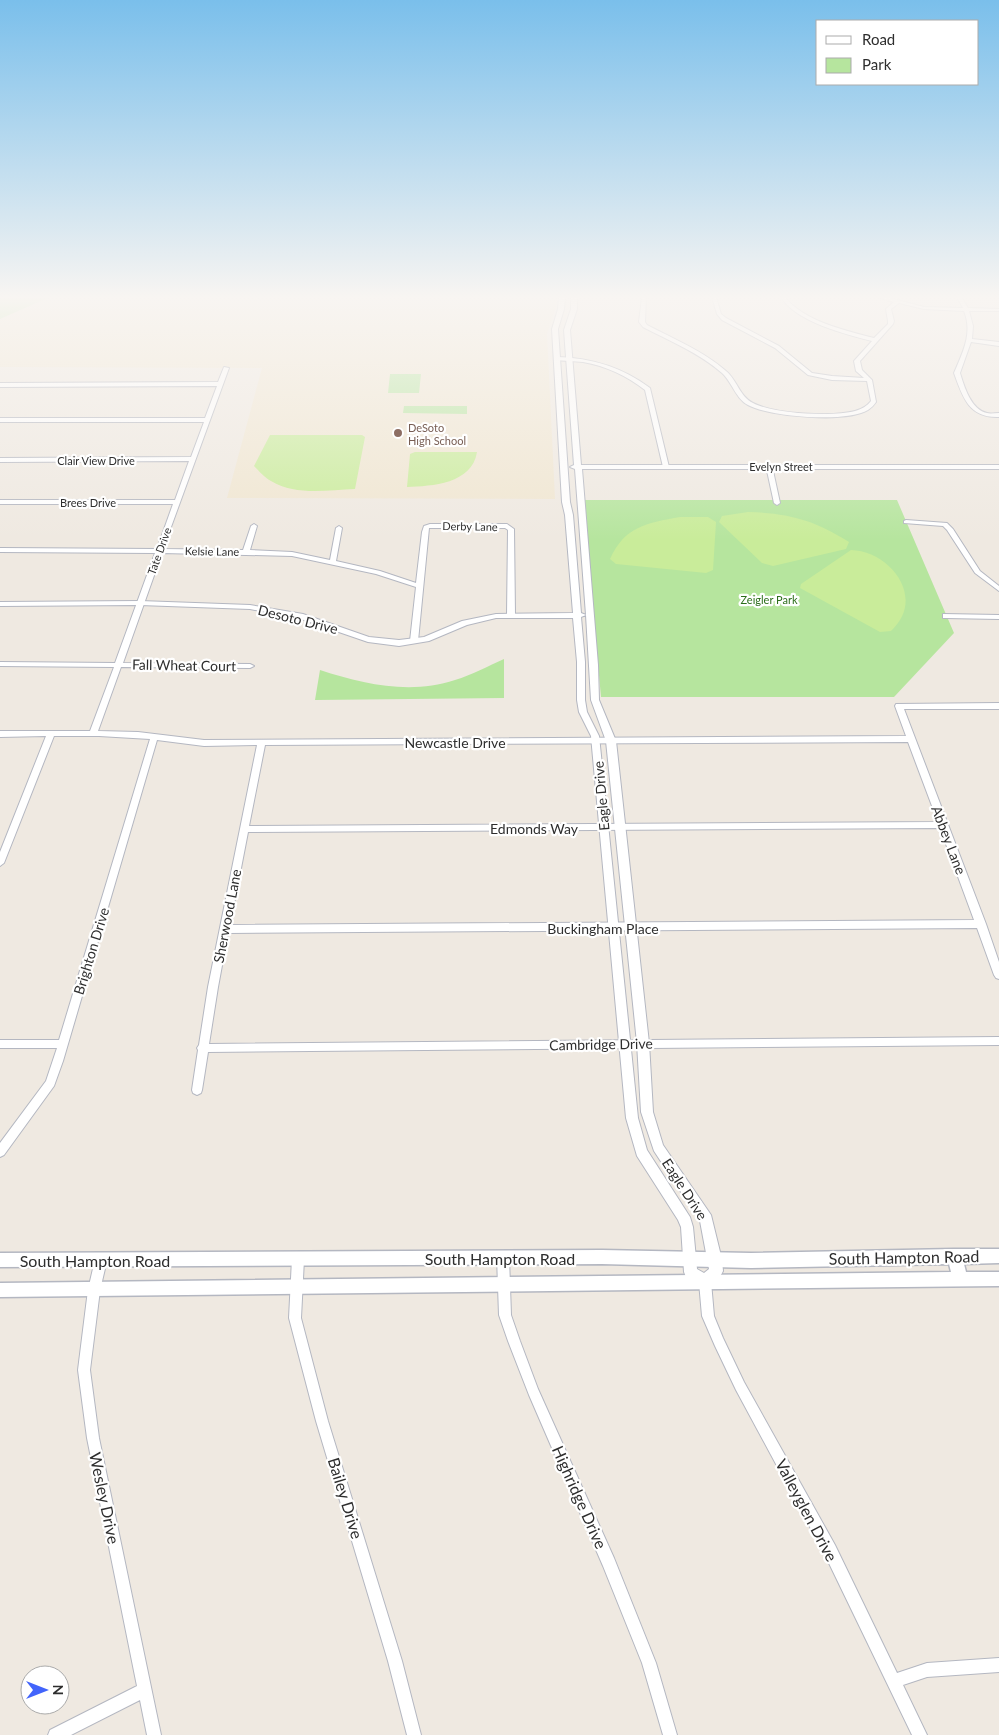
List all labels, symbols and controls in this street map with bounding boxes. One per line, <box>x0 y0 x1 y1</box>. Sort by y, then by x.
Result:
legend <box>816 20 979 85</box>
text: Road <box>862 30 895 48</box>
text: Park <box>862 55 892 73</box>
place label: DeSoto High School <box>408 421 466 447</box>
marker: DeSoto High School <box>392 427 404 439</box>
street label: Clair View Drive <box>57 454 135 467</box>
street label: Evelyn Street <box>749 460 813 473</box>
street label: Brees Drive <box>60 496 116 509</box>
street label: Derby Lane <box>442 519 498 533</box>
street label: Tate Drive <box>144 525 174 576</box>
street label: Kelsie Lane <box>185 544 239 558</box>
park label: Zeigler Park <box>740 593 798 606</box>
street label: Desoto Drive <box>256 601 340 637</box>
street label: Fall Wheat Court <box>132 656 236 674</box>
street label: Newcastle Drive <box>404 734 506 751</box>
street label: Eagle Drive <box>589 760 613 832</box>
street label: Abbey Lane <box>928 803 970 877</box>
street label: Edmonds Way <box>490 820 579 837</box>
street label: Sherwood Lane <box>210 868 244 964</box>
street label: Brighton Drive <box>70 905 112 997</box>
street label: Buckingham Place <box>547 920 659 937</box>
street label: Cambridge Drive <box>549 1035 653 1053</box>
street label: Eagle Drive <box>659 1155 711 1223</box>
street label: South Hampton Road <box>829 1246 979 1268</box>
street label: South Hampton Road <box>425 1249 575 1268</box>
street label: South Hampton Road <box>20 1251 170 1270</box>
street label: Highridge Drive <box>549 1443 611 1551</box>
street label: Wesley Drive <box>86 1450 124 1546</box>
street label: Bailey Drive <box>325 1455 367 1541</box>
street label: Valleyglen Drive <box>772 1456 842 1564</box>
north arrow <box>20 1665 70 1715</box>
text: N <box>50 1685 67 1695</box>

